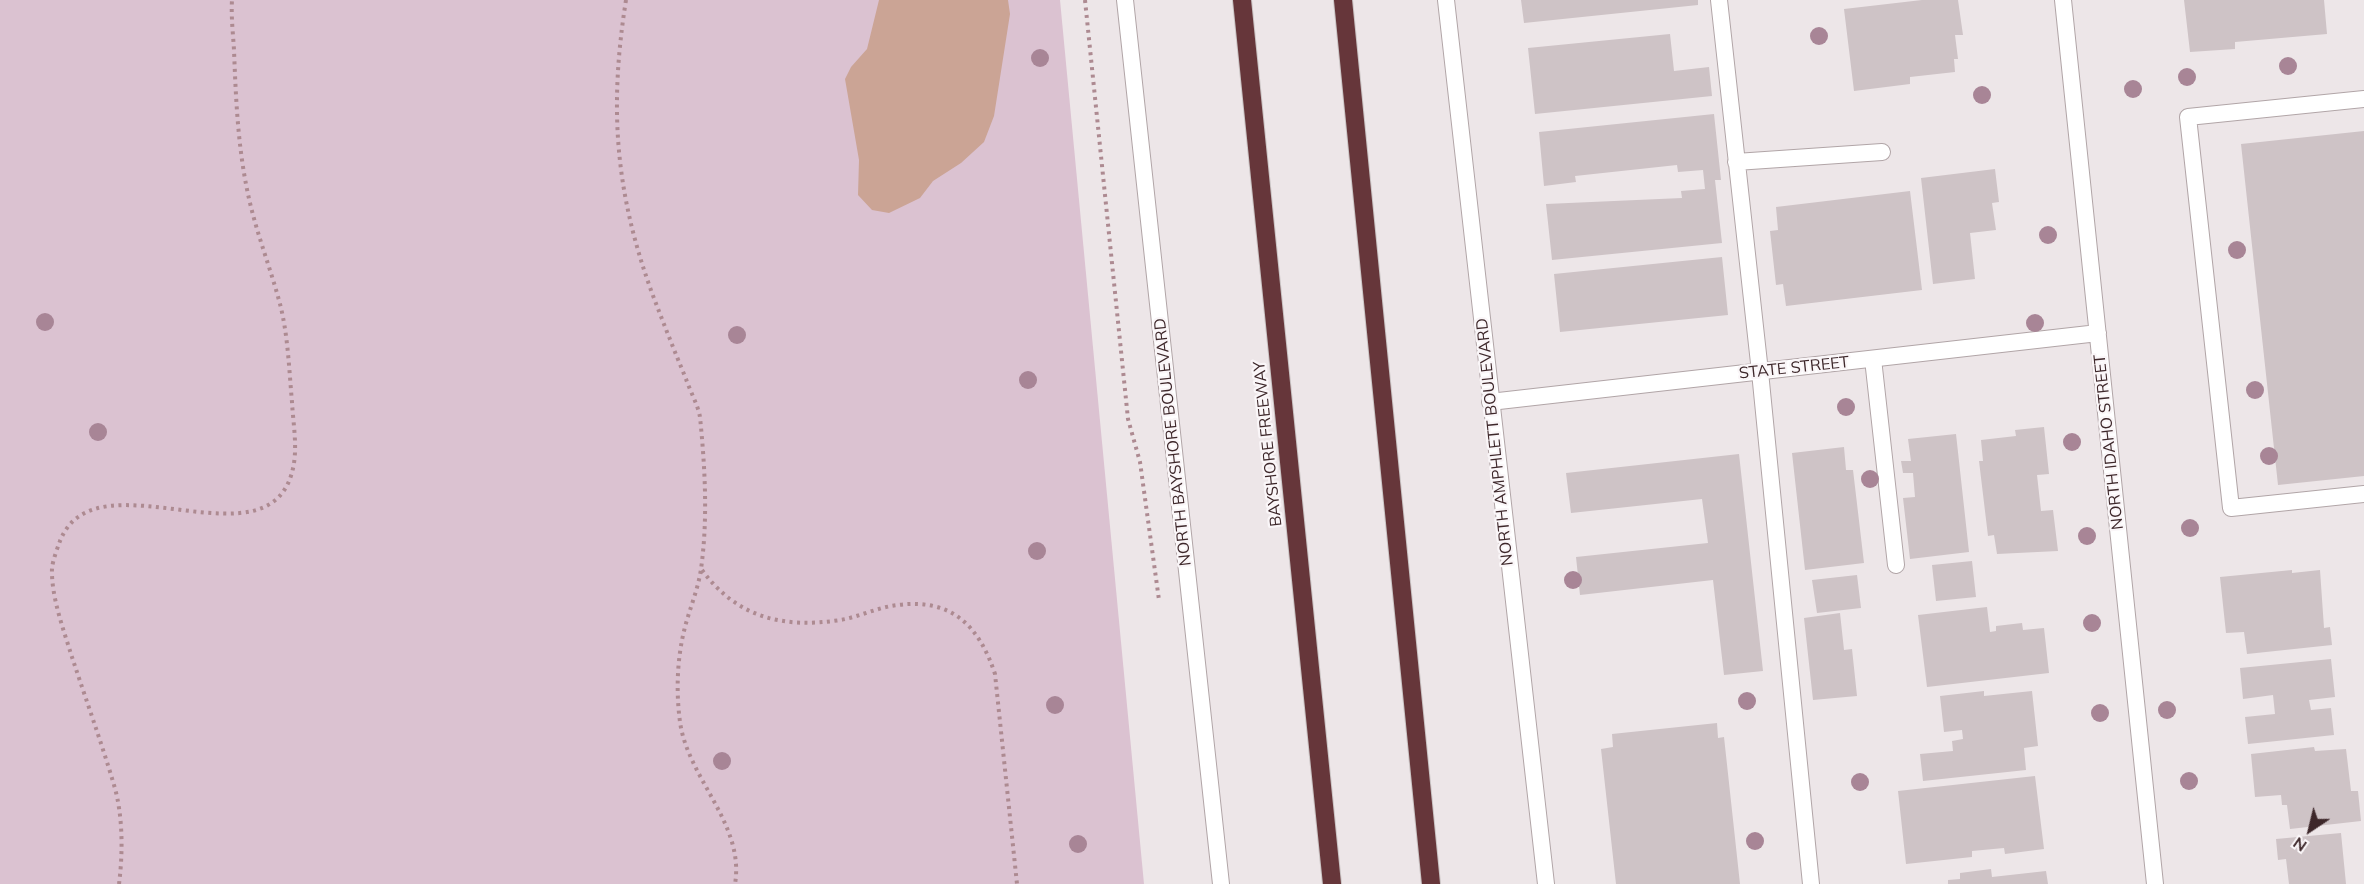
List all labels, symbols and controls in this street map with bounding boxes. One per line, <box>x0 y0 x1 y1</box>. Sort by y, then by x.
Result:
street label: NORTH BAYSHORE BOULEVARD <box>1150 317 1196 567</box>
street label: NORTH AMPHLETT BOULEVARD <box>1472 317 1518 567</box>
street label: STATE STREET <box>1738 353 1850 383</box>
street label: NORTH IDAHO STREET <box>2090 353 2128 531</box>
street label: BAYSHORE FREEWAY <box>1250 360 1286 528</box>
north arrow <box>2280 800 2340 860</box>
text: N <box>2289 833 2310 856</box>

